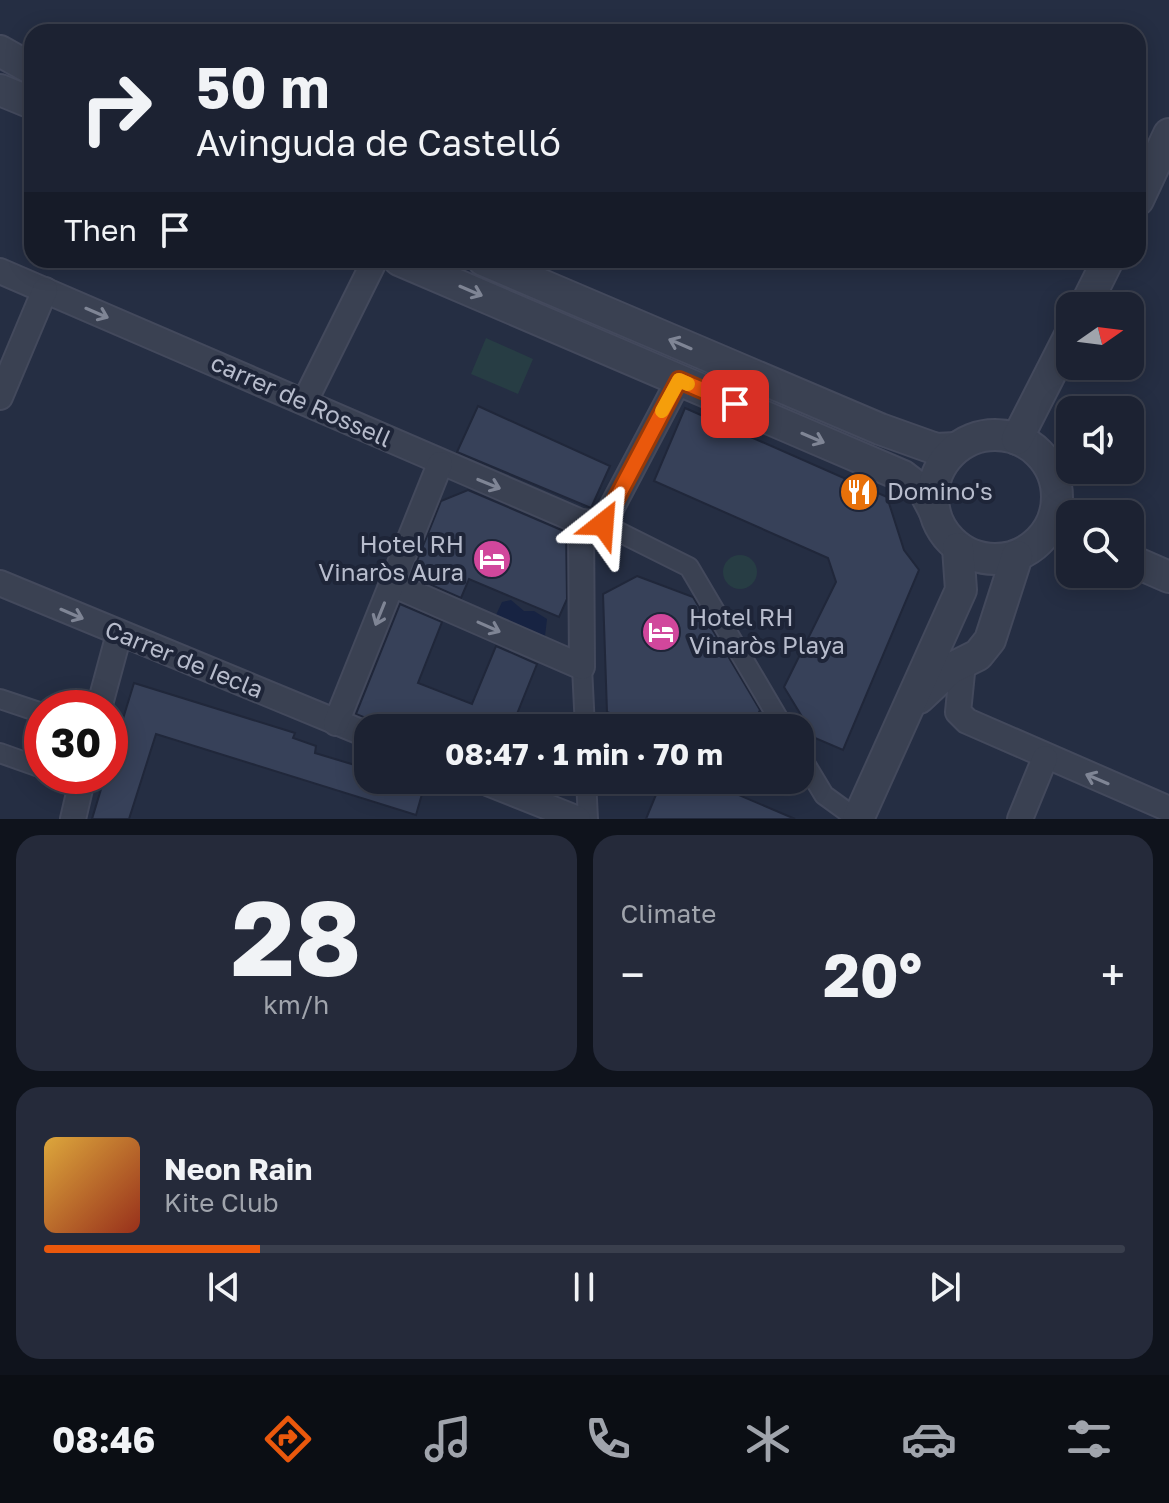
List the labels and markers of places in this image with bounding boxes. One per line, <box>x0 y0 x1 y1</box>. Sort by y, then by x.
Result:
pin <box>701 370 769 438</box>
restaurant icon: Domino's <box>838 471 880 513</box>
place label: Domino's <box>887 476 993 505</box>
place label: Hotel RH Vinaròs Aura <box>318 529 464 586</box>
hotel icon: Hotel RH Vinaròs Aura <box>471 538 513 580</box>
place label: Hotel RH Vinaròs Playa <box>689 602 845 659</box>
hotel icon: Hotel RH Vinaròs Playa <box>640 611 682 653</box>

